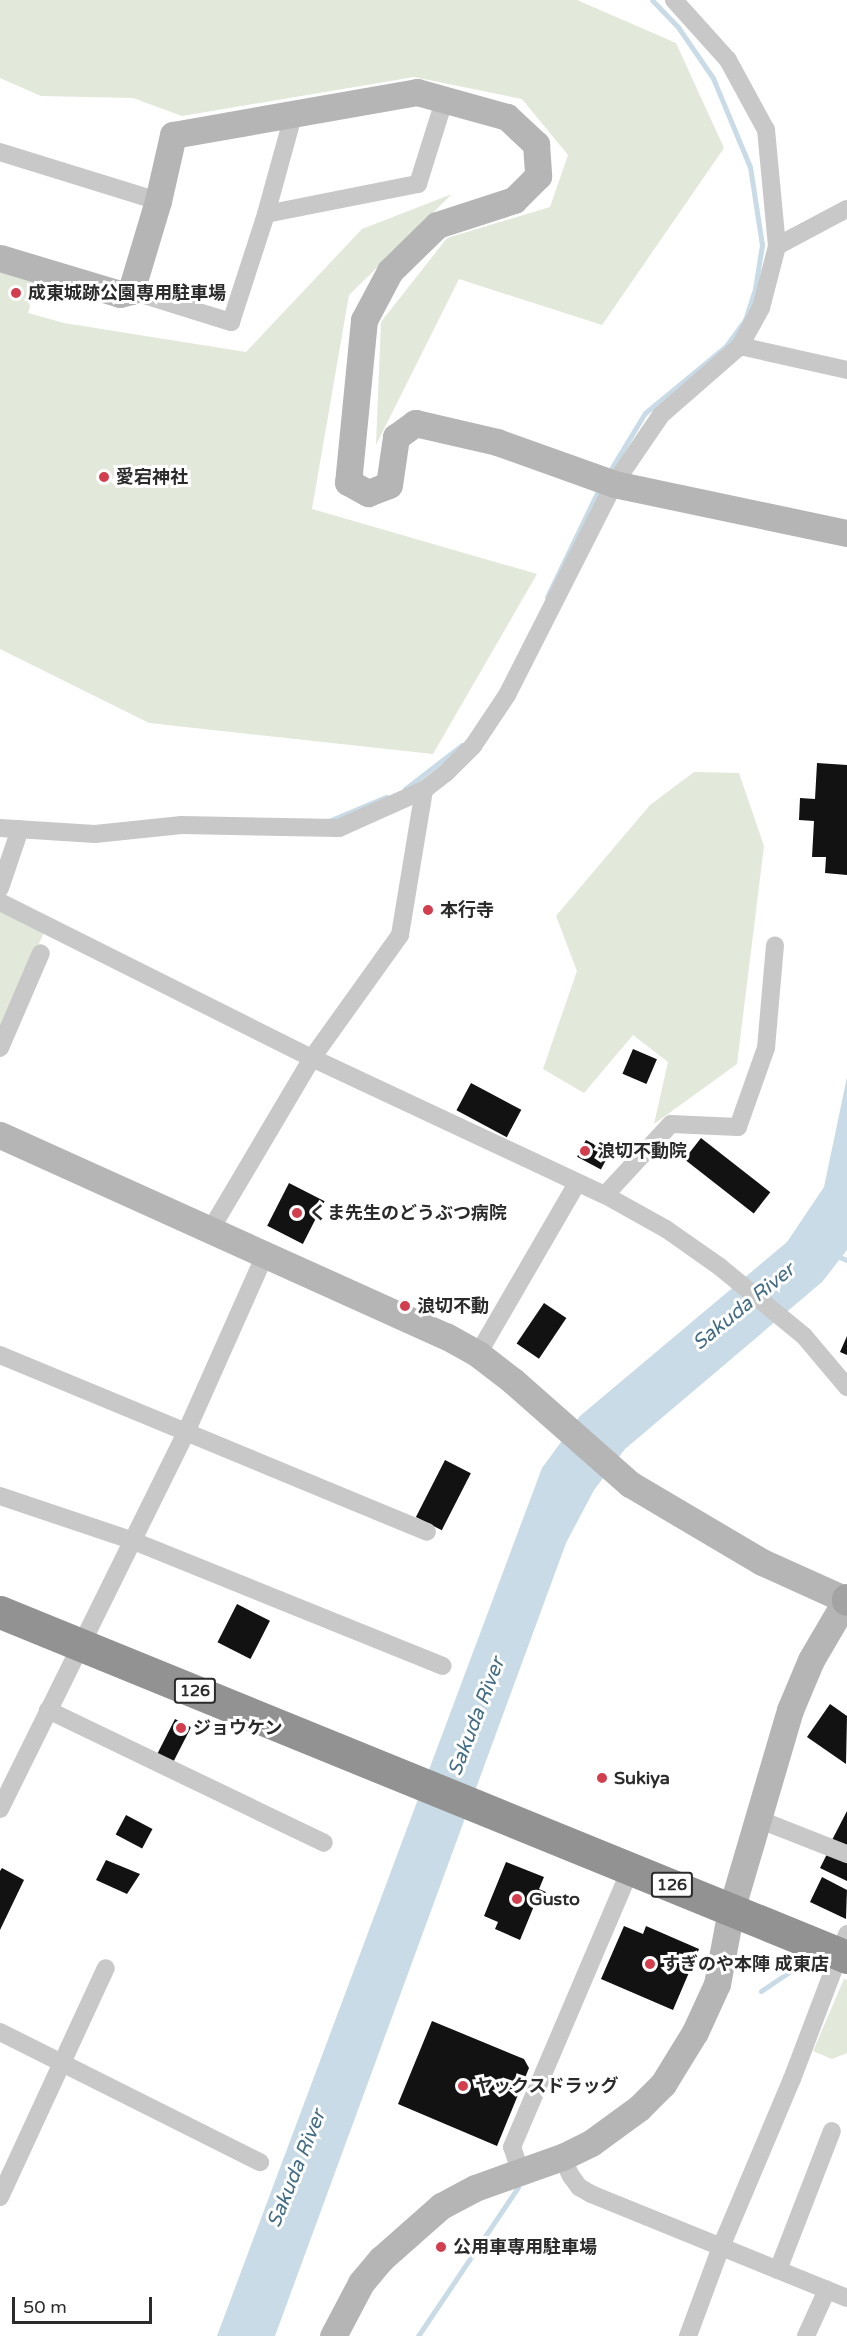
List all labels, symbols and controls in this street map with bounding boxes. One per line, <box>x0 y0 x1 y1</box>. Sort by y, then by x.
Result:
place label: 成東城跡公園専用駐車場 <box>28 282 226 304</box>
marker: 成東城跡公園専用駐車場 <box>9 286 23 300</box>
place label: 愛宕神社 <box>116 466 188 488</box>
marker: 愛宕神社 <box>97 470 111 484</box>
place label: 本行寺 <box>440 899 494 921</box>
marker: 本行寺 <box>421 903 435 917</box>
place label: 浪切不動院 <box>597 1140 687 1162</box>
marker: 浪切不動院 <box>578 1144 592 1158</box>
place label: くま先生のどうぶつ病院 <box>309 1202 507 1224</box>
marker: くま先生のどうぶつ病院 <box>290 1206 304 1220</box>
water label: Sakuda River <box>688 1259 800 1355</box>
place label: 浪切不動 <box>417 1295 489 1317</box>
marker: 浪切不動 <box>398 1299 412 1313</box>
water label: Sakuda River <box>444 1655 510 1779</box>
road number: 126 <box>172 1678 218 1704</box>
place label: ジョウケン <box>193 1717 283 1739</box>
marker: ジョウケン <box>174 1721 188 1735</box>
place label: Sukiya <box>614 1767 670 1789</box>
marker: Sukiya <box>595 1771 609 1785</box>
road number: 126 <box>650 1872 694 1898</box>
place label: Gusto <box>529 1888 580 1910</box>
marker: Gusto <box>510 1892 524 1906</box>
place label: すぎのや本陣 成東店 <box>662 1953 829 1975</box>
marker: すぎのや本陣 成東店 <box>643 1957 657 1971</box>
place label: ヤックスドラッグ <box>475 2075 619 2097</box>
marker: ヤックスドラッグ <box>456 2079 470 2093</box>
water label: Sakuda River <box>263 2107 331 2231</box>
place label: 公用車専用駐車場 <box>453 2236 597 2258</box>
marker: 公用車専用駐車場 <box>434 2240 448 2254</box>
scale bar <box>15 2285 154 2323</box>
text: 50 m <box>23 2296 67 2318</box>

